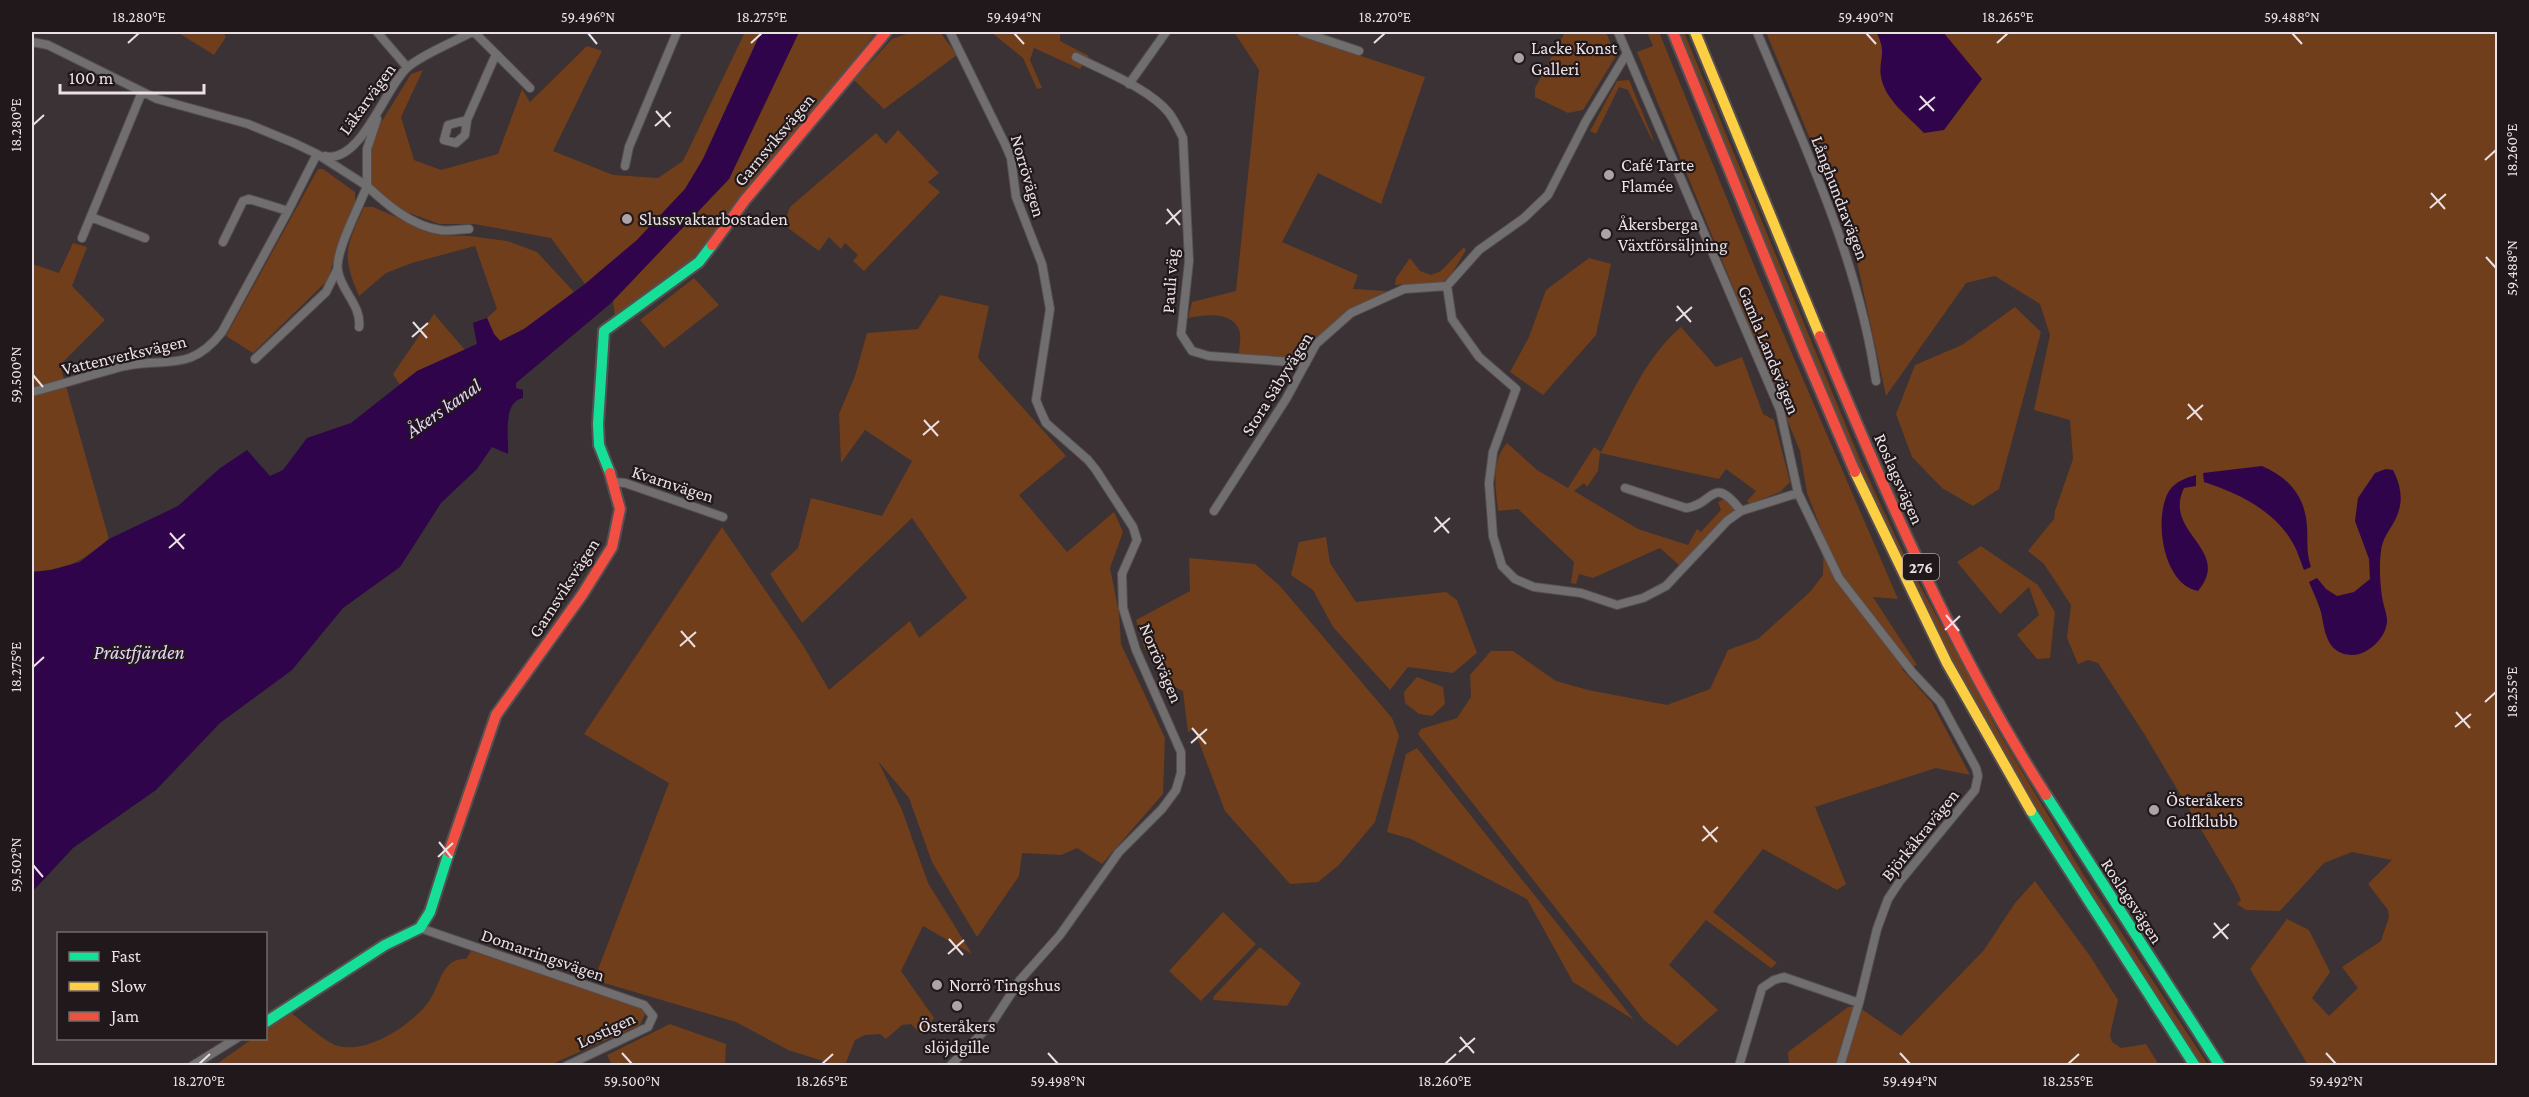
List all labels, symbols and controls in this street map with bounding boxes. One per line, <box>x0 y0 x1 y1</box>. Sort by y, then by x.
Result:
text: 18.280°E <box>112 9 166 25</box>
text: 59.496°N <box>561 9 615 25</box>
text: 18.275°E <box>737 9 787 25</box>
text: 59.494°N <box>987 9 1042 25</box>
text: 18.270°E <box>1359 9 1411 25</box>
text: 59.490°N <box>1838 9 1894 25</box>
text: 18.265°E <box>1982 9 2034 25</box>
text: 59.488°N <box>2264 9 2320 25</box>
place label: Lacke Konst Galleri <box>1531 38 1618 79</box>
marker: Lacke Konst Galleri <box>1512 51 1526 65</box>
scale bar <box>60 57 204 95</box>
street label: Läkarvägen <box>334 59 400 139</box>
text: 100 m <box>69 68 114 88</box>
street label: Garnsviksvägen <box>730 90 819 190</box>
text: 18.280°E <box>8 98 24 152</box>
text: 18.260°E <box>2504 123 2520 177</box>
street label: Norrövägen <box>1007 133 1049 220</box>
street label: Långhundravägen <box>1807 133 1873 263</box>
place label: Café Tarte Flamée <box>1621 155 1694 196</box>
marker: Café Tarte Flamée <box>1602 168 1616 182</box>
place label: Slussvaktarbostaden <box>639 209 788 229</box>
marker: Slussvaktarbostaden <box>620 212 634 226</box>
place label: Åkersberga Växtförsäljning <box>1618 214 1728 256</box>
marker: Åkersberga Växtförsäljning <box>1599 227 1613 241</box>
text: 59.488°N <box>2504 240 2520 296</box>
street label: Pauli väg <box>1158 248 1182 314</box>
street label: Gamla Landsvägen <box>1734 283 1804 417</box>
street label: Stora Säbyvägen <box>1237 328 1317 439</box>
street label: Vattenverksvägen <box>60 331 189 379</box>
text: 59.500°N <box>8 347 24 403</box>
water label: Åkers kanal <box>400 373 486 442</box>
street label: Roslagsvägen <box>1870 431 1928 528</box>
street label: Kvarnvägen <box>630 461 717 507</box>
street label: Garnsviksvägen <box>525 534 604 641</box>
road number: 276 <box>1903 554 1939 580</box>
street label: Norrövägen <box>1135 620 1187 706</box>
water label: Prästfjärden <box>93 641 185 664</box>
text: 18.275°E <box>8 642 24 692</box>
text: 18.255°E <box>2504 667 2520 717</box>
street label: Björkåkravägen <box>1877 785 1964 885</box>
place label: Österåkers Golfklubb <box>2166 790 2243 831</box>
marker: Österåkers Golfklubb <box>2147 803 2161 817</box>
text: 59.502°N <box>8 837 24 892</box>
street label: Roslagsvägen <box>2097 855 2167 947</box>
street label: Domarringsvägen <box>479 925 608 986</box>
legend <box>57 932 267 1040</box>
text: Fast <box>111 946 142 966</box>
place label: Norrö Tingshus <box>949 975 1061 995</box>
text: Slow <box>111 976 147 996</box>
marker: Norrö Tingshus <box>930 978 944 992</box>
marker: Österåkers slöjdgille <box>950 999 964 1013</box>
text: Jam <box>109 1006 140 1026</box>
street label: Lostigen <box>574 1008 639 1052</box>
place label: Österåkers slöjdgille <box>919 1016 995 1058</box>
text: 18.270°E <box>173 1073 225 1089</box>
text: 59.500°N <box>604 1073 660 1089</box>
text: 18.265°E <box>796 1073 848 1089</box>
text: 59.498°N <box>1030 1073 1086 1089</box>
text: 18.260°E <box>1418 1073 1472 1089</box>
text: 59.494°N <box>1883 1073 1938 1089</box>
text: 18.255°E <box>2043 1073 2093 1089</box>
text: 59.492°N <box>2309 1073 2363 1089</box>

